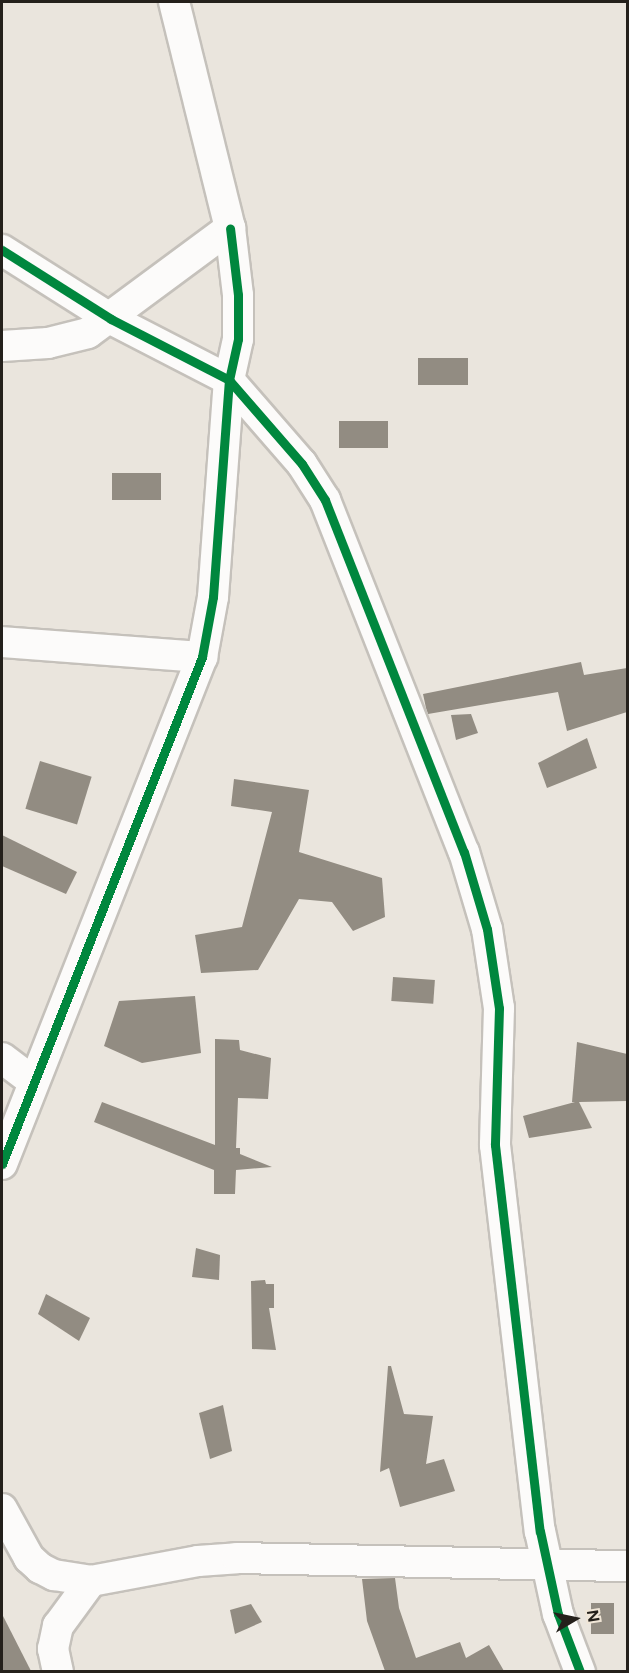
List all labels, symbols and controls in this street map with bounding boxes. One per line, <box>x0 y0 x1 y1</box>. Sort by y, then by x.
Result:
north arrow <box>545 1589 605 1649</box>
text: N <box>583 1609 604 1624</box>

